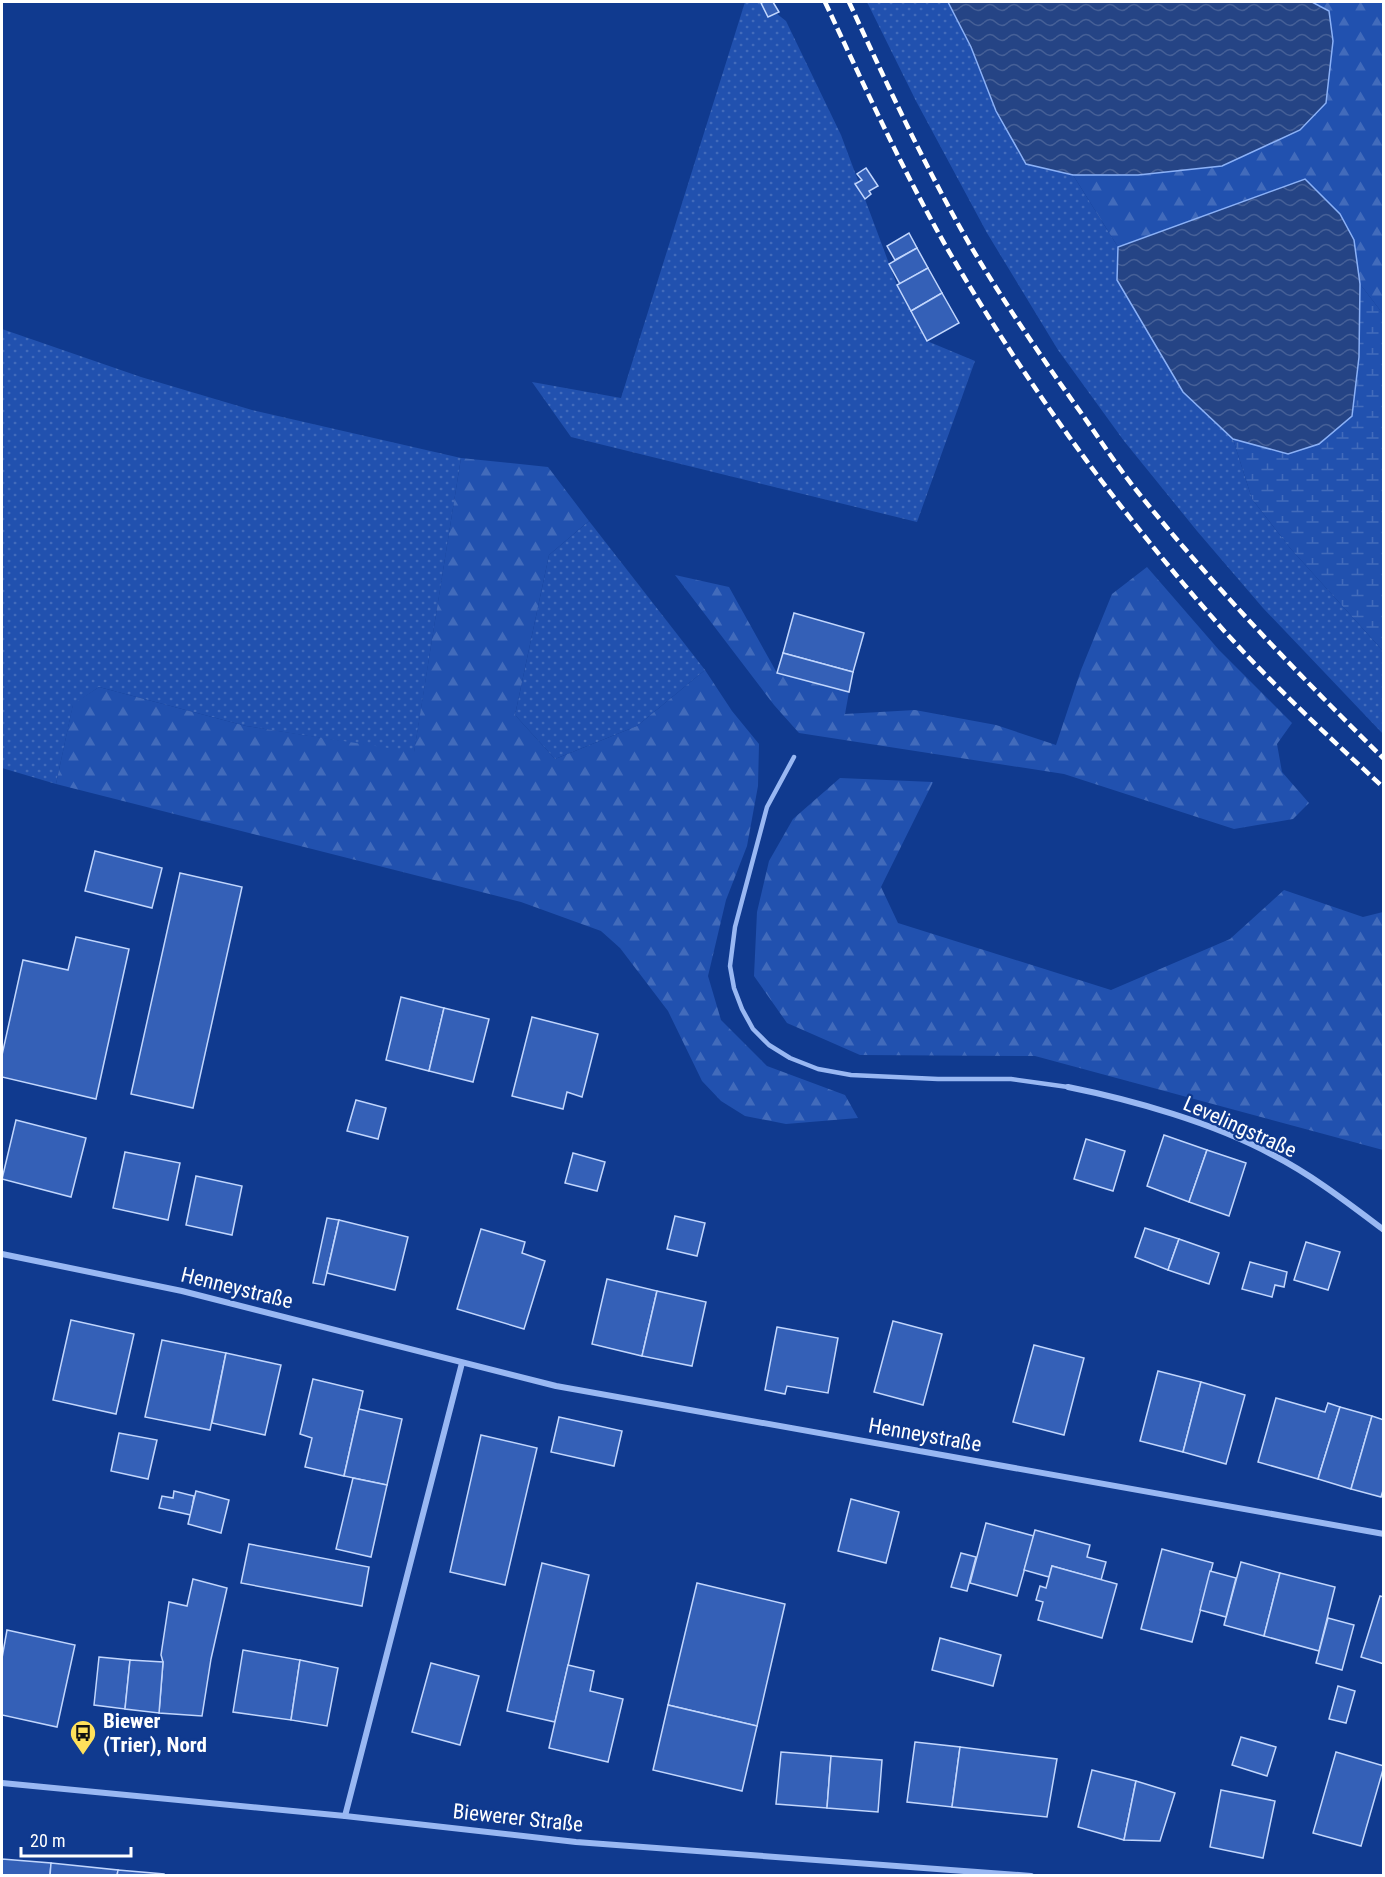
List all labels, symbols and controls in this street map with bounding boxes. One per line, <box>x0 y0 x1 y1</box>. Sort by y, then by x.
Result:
street label: Levelingstraße <box>1180 1091 1300 1163</box>
street label: Henneystraße <box>179 1263 296 1314</box>
street label: Henneystraße <box>867 1413 984 1457</box>
place label: Biewer (Trier), Nord <box>103 1709 207 1757</box>
bus stop icon: Biewer (Trier), Nord <box>68 1718 98 1756</box>
street label: Biewerer Straße <box>452 1799 584 1837</box>
scale bar <box>21 1820 130 1858</box>
text: 20 m <box>30 1830 65 1851</box>

